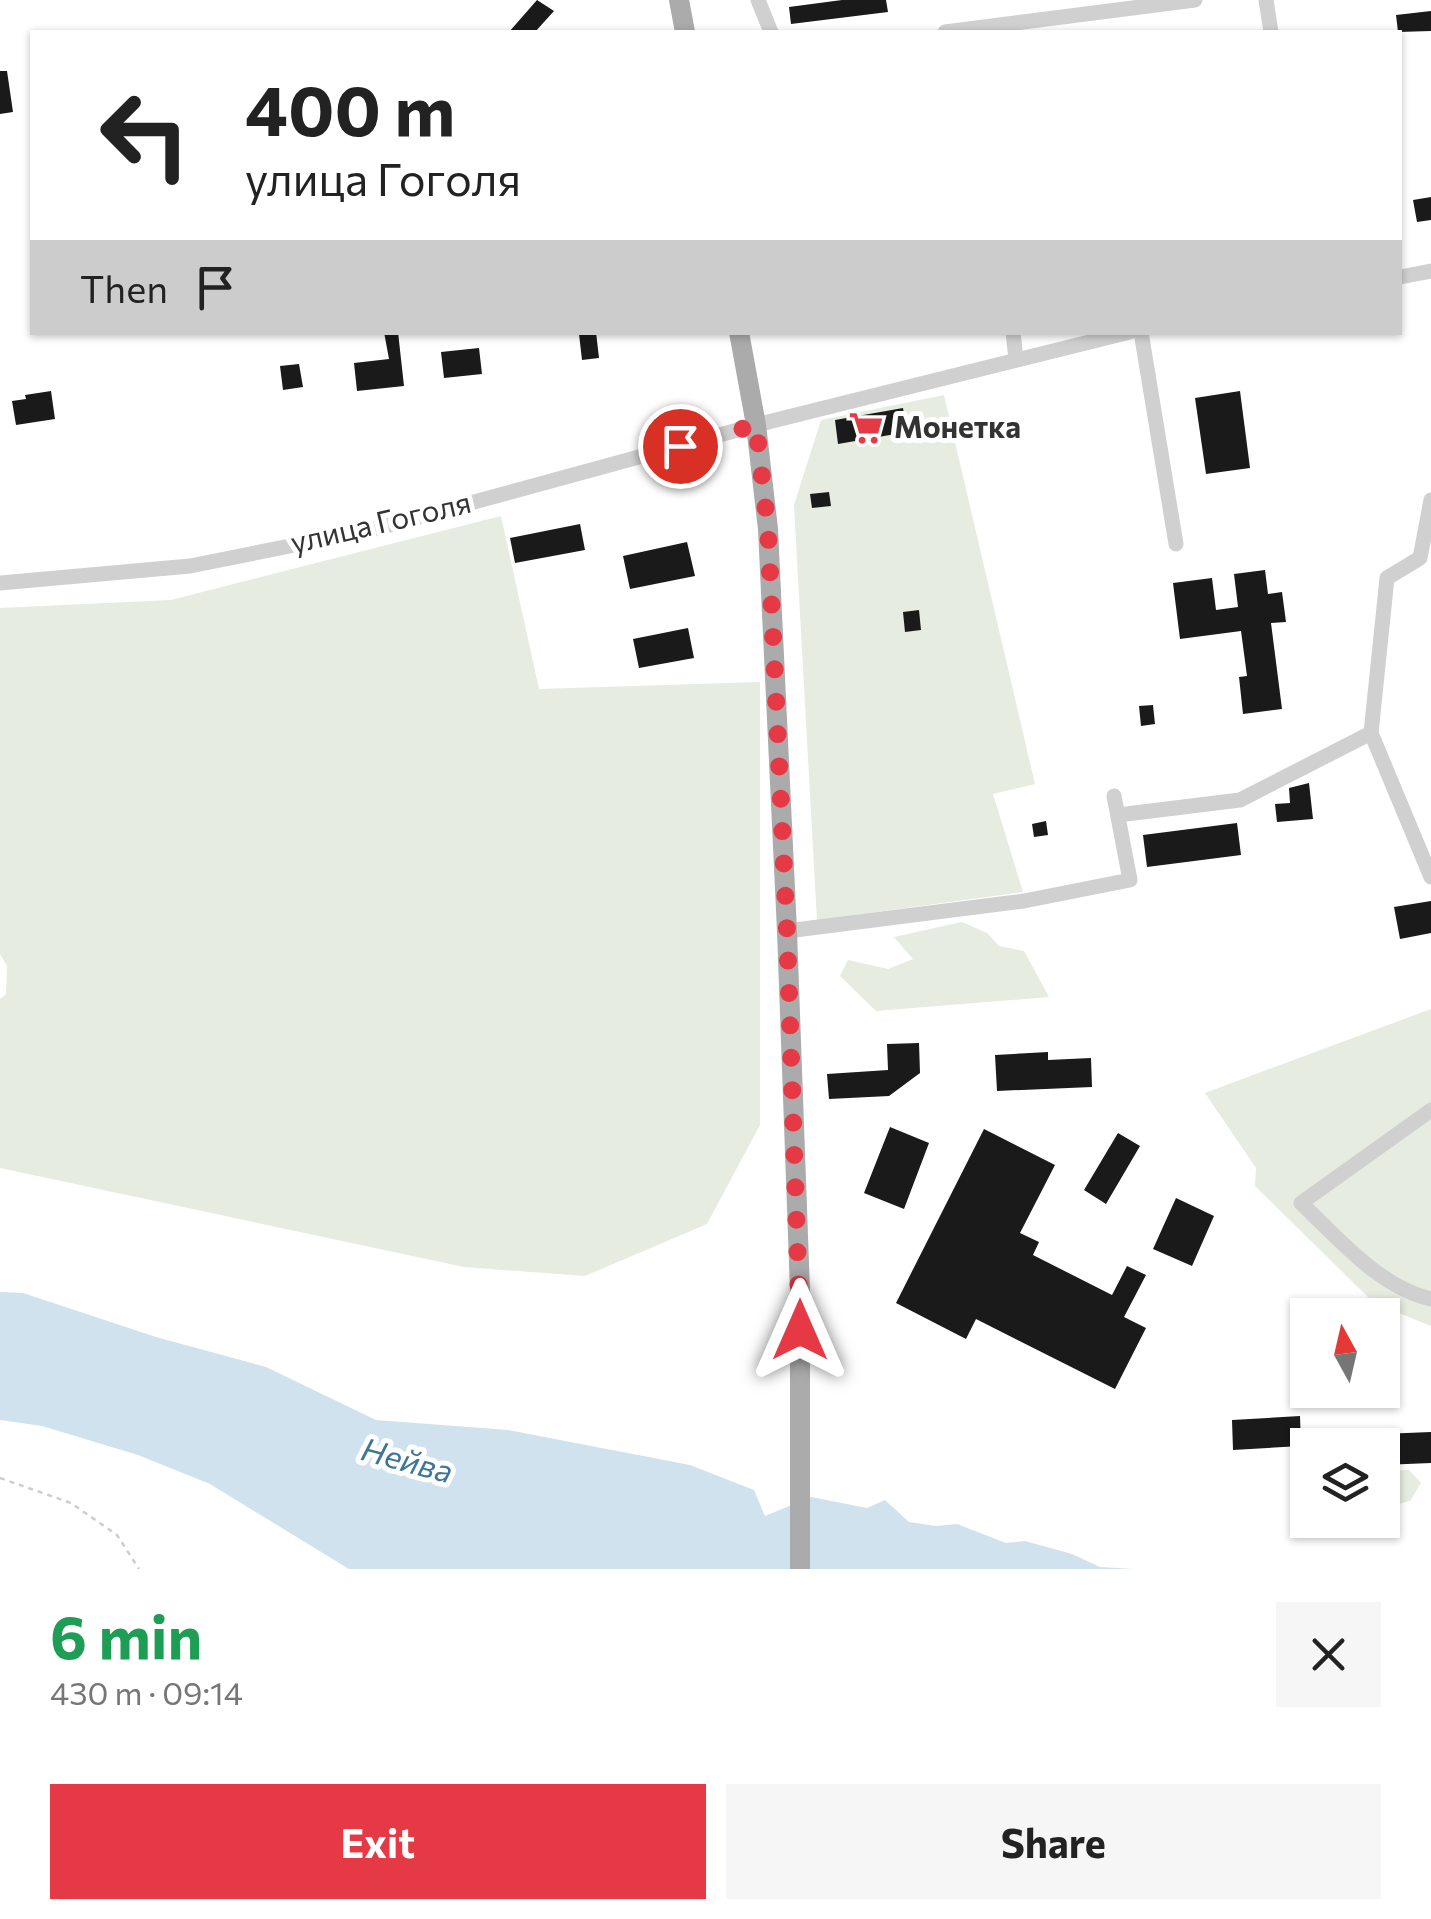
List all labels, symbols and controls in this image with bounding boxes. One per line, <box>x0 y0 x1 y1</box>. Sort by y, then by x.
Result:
text: 400 m <box>245 65 455 150</box>
icon: left <box>80 70 210 200</box>
text: улица Гоголя <box>245 150 521 205</box>
icon: arrive <box>188 260 243 315</box>
text: Then <box>80 264 168 311</box>
pin <box>638 404 723 489</box>
place label: Монетка <box>894 407 1021 444</box>
supermarket icon: Монетка <box>847 409 885 447</box>
icon: arrive <box>653 419 708 474</box>
street label: улица Гоголя <box>287 482 474 559</box>
position arrow <box>748 1278 852 1382</box>
north arrow <box>1290 1298 1400 1408</box>
map controls <box>1290 1298 1400 1538</box>
water label: Нейва <box>358 1428 458 1490</box>
button: layers <box>1290 1428 1400 1538</box>
text: 6 min <box>50 1598 202 1671</box>
button: close <box>1276 1602 1381 1707</box>
text: 430 m · 09:14 <box>50 1672 243 1712</box>
button: Exit <box>50 1784 706 1899</box>
button: Share <box>726 1784 1381 1899</box>

